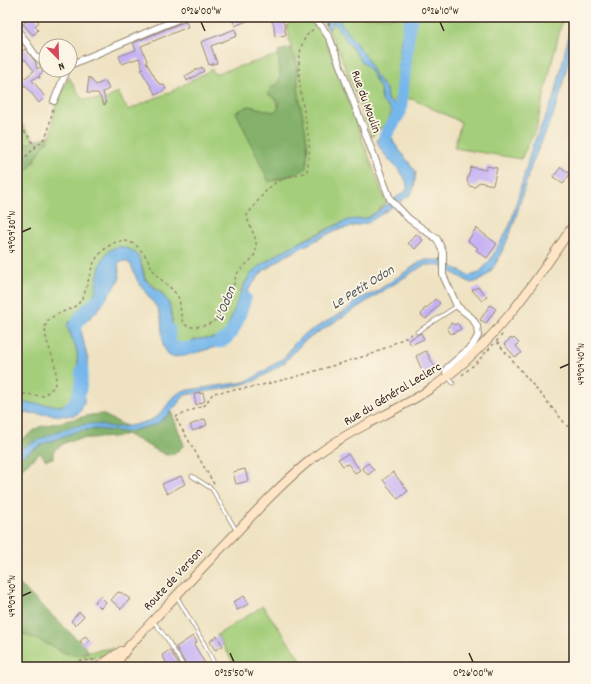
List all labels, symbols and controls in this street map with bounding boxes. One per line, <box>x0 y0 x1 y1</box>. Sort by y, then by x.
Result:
text: 0°26'00"W <box>181 5 221 19</box>
text: 0°26'10"W <box>422 5 459 19</box>
north arrow <box>38 38 78 78</box>
text: N <box>55 57 67 74</box>
street label: Rue du Moulin <box>345 68 385 136</box>
text: 49°09'30"N <box>6 211 20 253</box>
water label: Le Petit Odon <box>328 260 399 315</box>
water label: L'Odon <box>210 283 242 324</box>
text: 49°09'40"N <box>575 343 589 385</box>
street label: Rue du Général Leclerc <box>340 358 446 432</box>
street label: Route de Verson <box>140 544 208 616</box>
text: 49°09'40"N <box>6 575 20 617</box>
text: 0°25'50"W <box>214 667 254 681</box>
text: 0°26'00"W <box>453 667 493 681</box>

